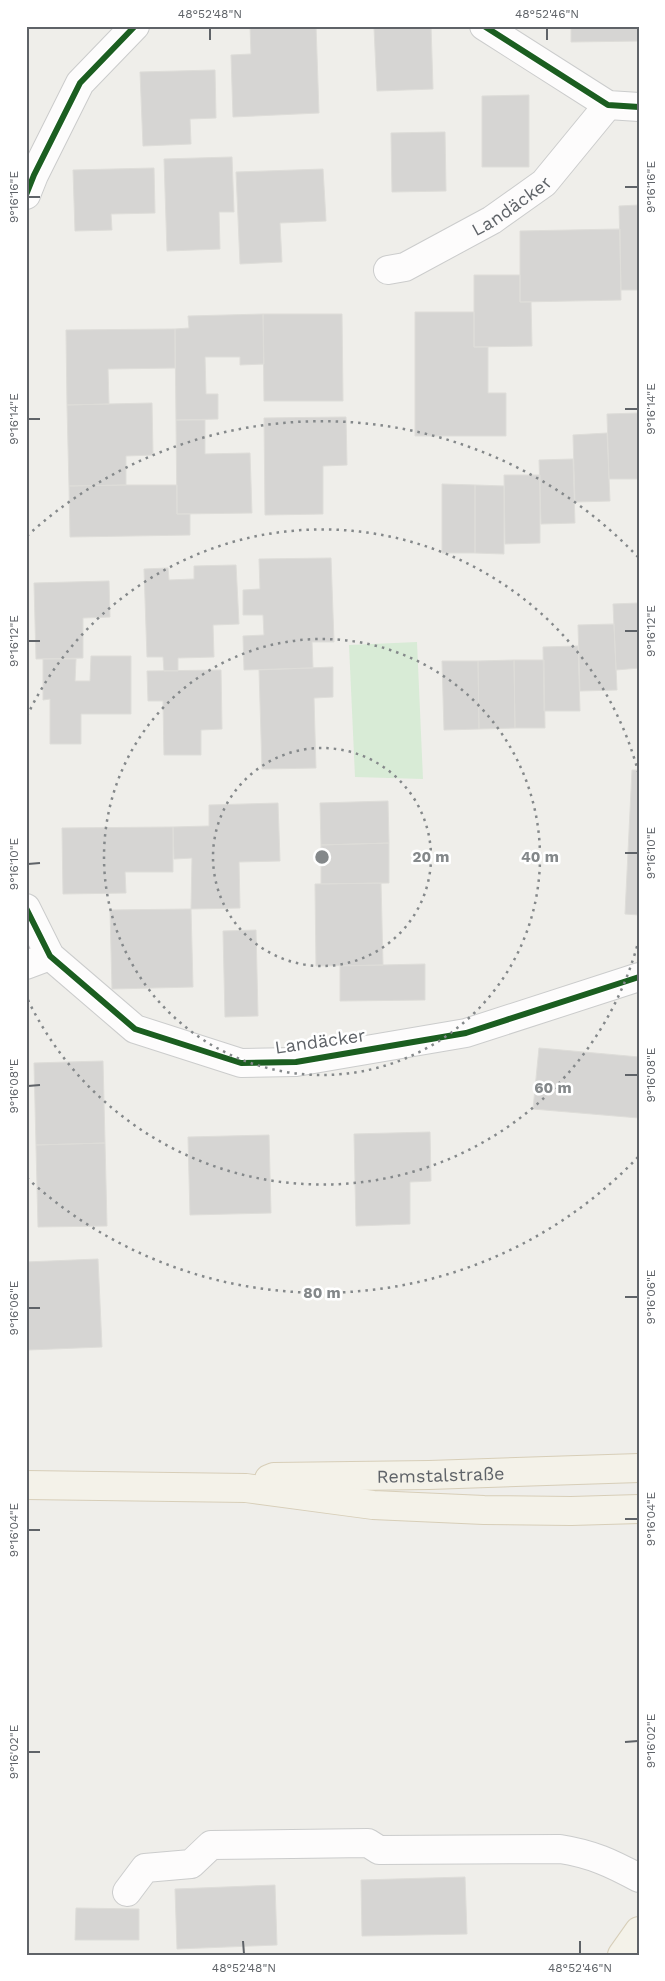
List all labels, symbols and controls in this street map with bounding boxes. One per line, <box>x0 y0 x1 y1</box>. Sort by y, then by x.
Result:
text: 48°52'48"N <box>178 7 242 21</box>
text: 48°52'46"N <box>515 7 579 21</box>
text: 9°16'16"E <box>644 161 658 213</box>
text: 9°16'16"E <box>7 171 21 223</box>
street label: Landäcker <box>468 172 556 240</box>
text: 9°16'14"E <box>644 383 658 435</box>
text: 9°16'14"E <box>7 393 21 445</box>
text: 9°16'12"E <box>644 605 658 657</box>
text: 9°16'12"E <box>7 615 21 667</box>
text: 9°16'10"E <box>644 826 658 879</box>
text: 9°16'10"E <box>7 837 21 890</box>
centre of rings <box>313 848 331 866</box>
text: 20 m <box>412 848 450 866</box>
text: 40 m <box>521 848 559 866</box>
street label: Landäcker <box>273 1024 367 1058</box>
text: 9°16'08"E <box>644 1047 658 1103</box>
text: 9°16'08"E <box>7 1058 21 1114</box>
text: 60 m <box>534 1079 572 1097</box>
text: 9°16'06"E <box>644 1269 658 1324</box>
text: 9°16'06"E <box>7 1280 21 1335</box>
text: 80 m <box>303 1284 341 1302</box>
street label: Remstalstraße <box>377 1462 505 1486</box>
text: 9°16'04"E <box>644 1491 658 1546</box>
text: 9°16'04"E <box>7 1502 21 1557</box>
text: 9°16'02"E <box>644 1713 658 1768</box>
text: 9°16'02"E <box>7 1724 21 1779</box>
text: 48°52'48"N <box>212 1961 276 1975</box>
text: 48°52'46"N <box>548 1961 612 1975</box>

